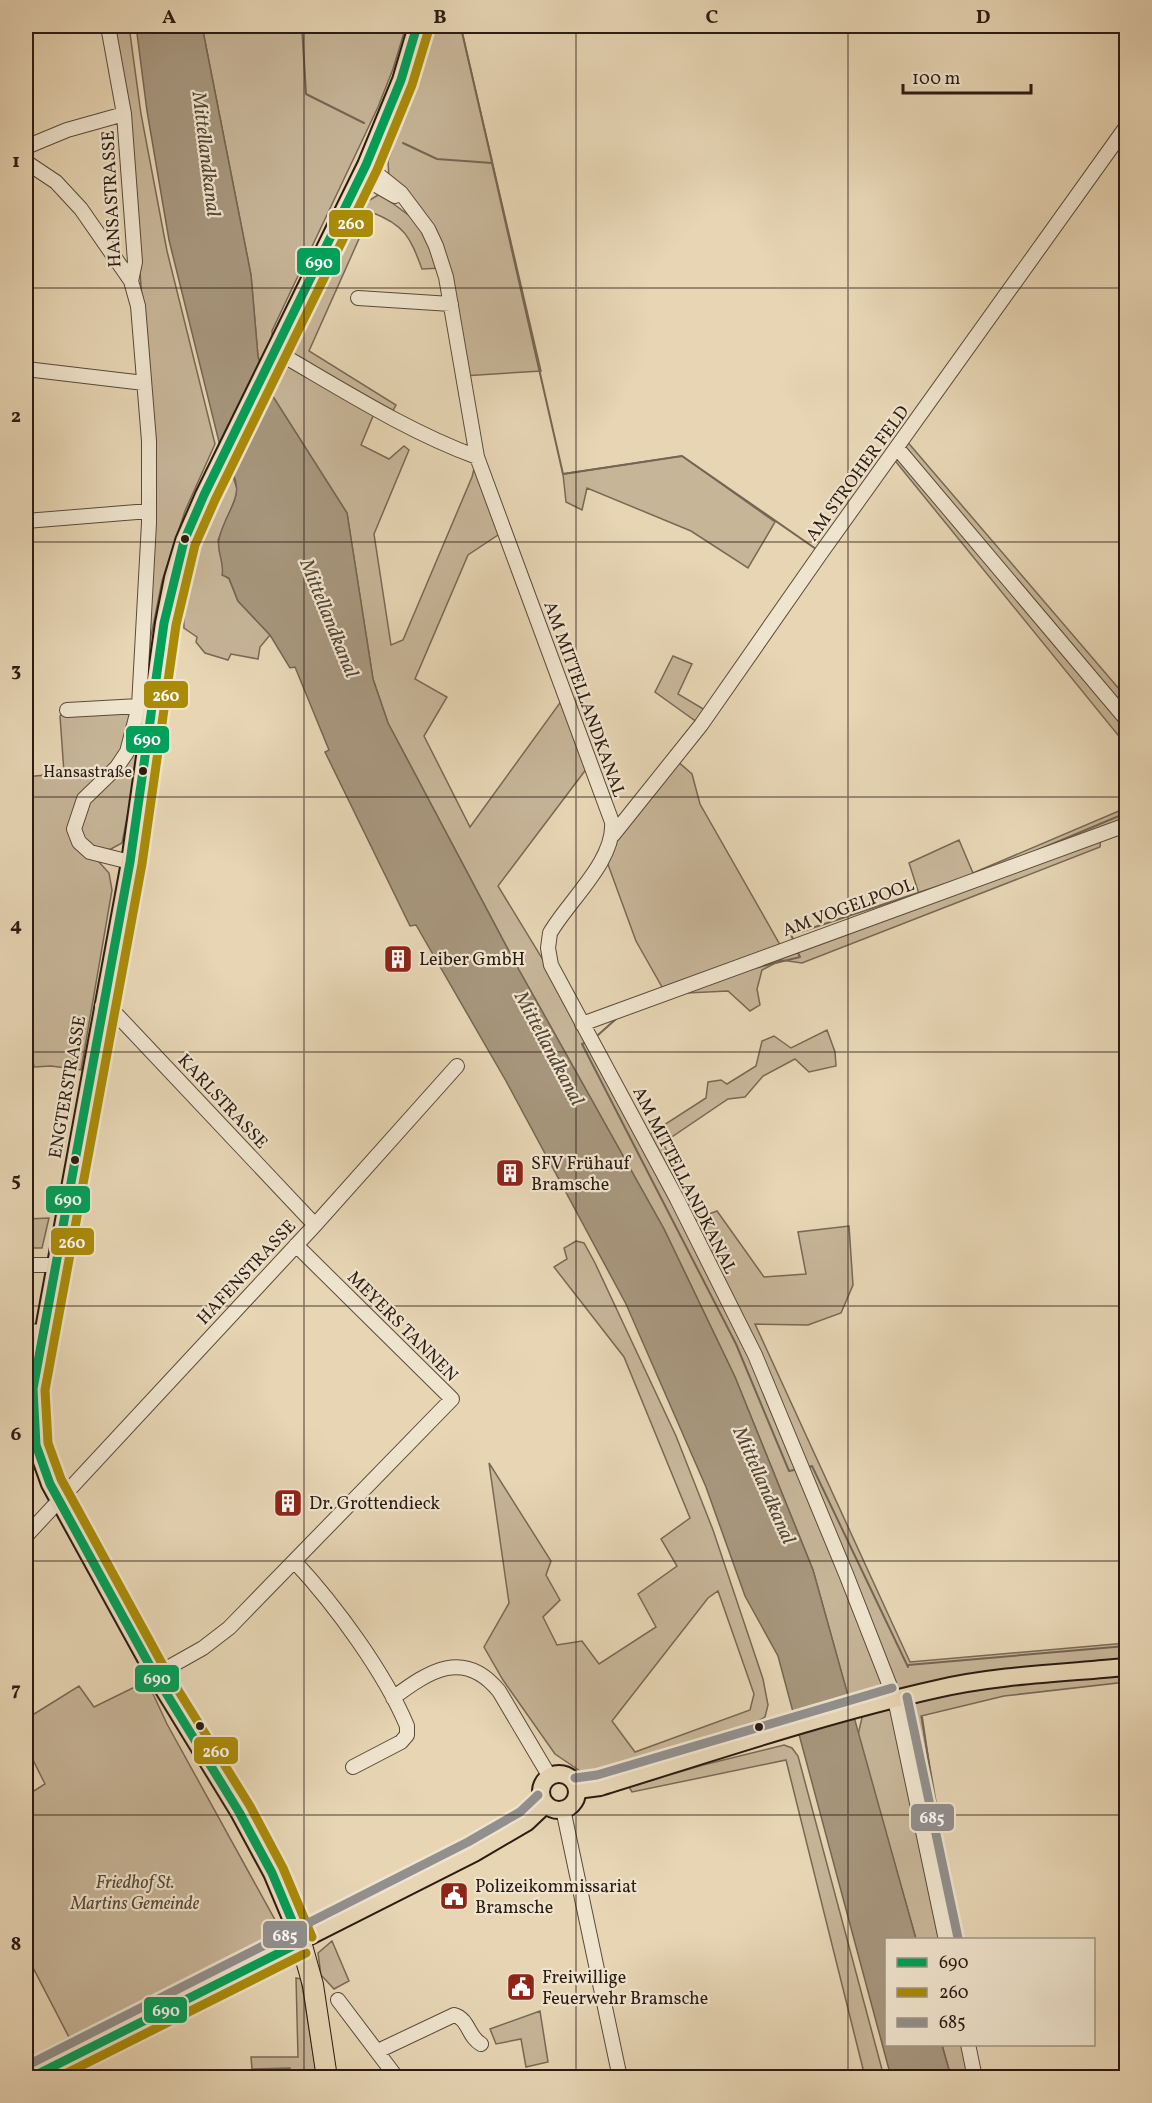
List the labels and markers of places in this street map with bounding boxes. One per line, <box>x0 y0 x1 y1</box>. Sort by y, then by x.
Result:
unlabelled marker <box>179 533 191 545</box>
place label: Hansastraße <box>43 762 132 784</box>
marker: Hansastraße <box>137 765 149 777</box>
building icon: Leiber GmbH <box>382 943 414 975</box>
place label: Leiber GmbH <box>419 948 525 973</box>
place label: SFV Frühauf Bramsche <box>531 1152 632 1198</box>
unlabelled marker <box>69 1154 81 1166</box>
building icon: SFV Frühauf Bramsche <box>494 1157 526 1189</box>
building icon: Dr. Grottendieck <box>272 1487 304 1519</box>
place label: Dr. Grottendieck <box>309 1492 440 1517</box>
unlabelled marker <box>194 1720 206 1732</box>
unlabelled marker <box>753 1721 765 1733</box>
place label: Polizeikommissariat Bramsche <box>475 1875 637 1921</box>
public building icon: Polizeikommissariat Bramsche <box>438 1880 470 1912</box>
place label: Freiwillige Feuerwehr Bramsche <box>542 1966 708 2012</box>
public building icon: Freiwillige Feuerwehr Bramsche <box>505 1971 537 2003</box>

